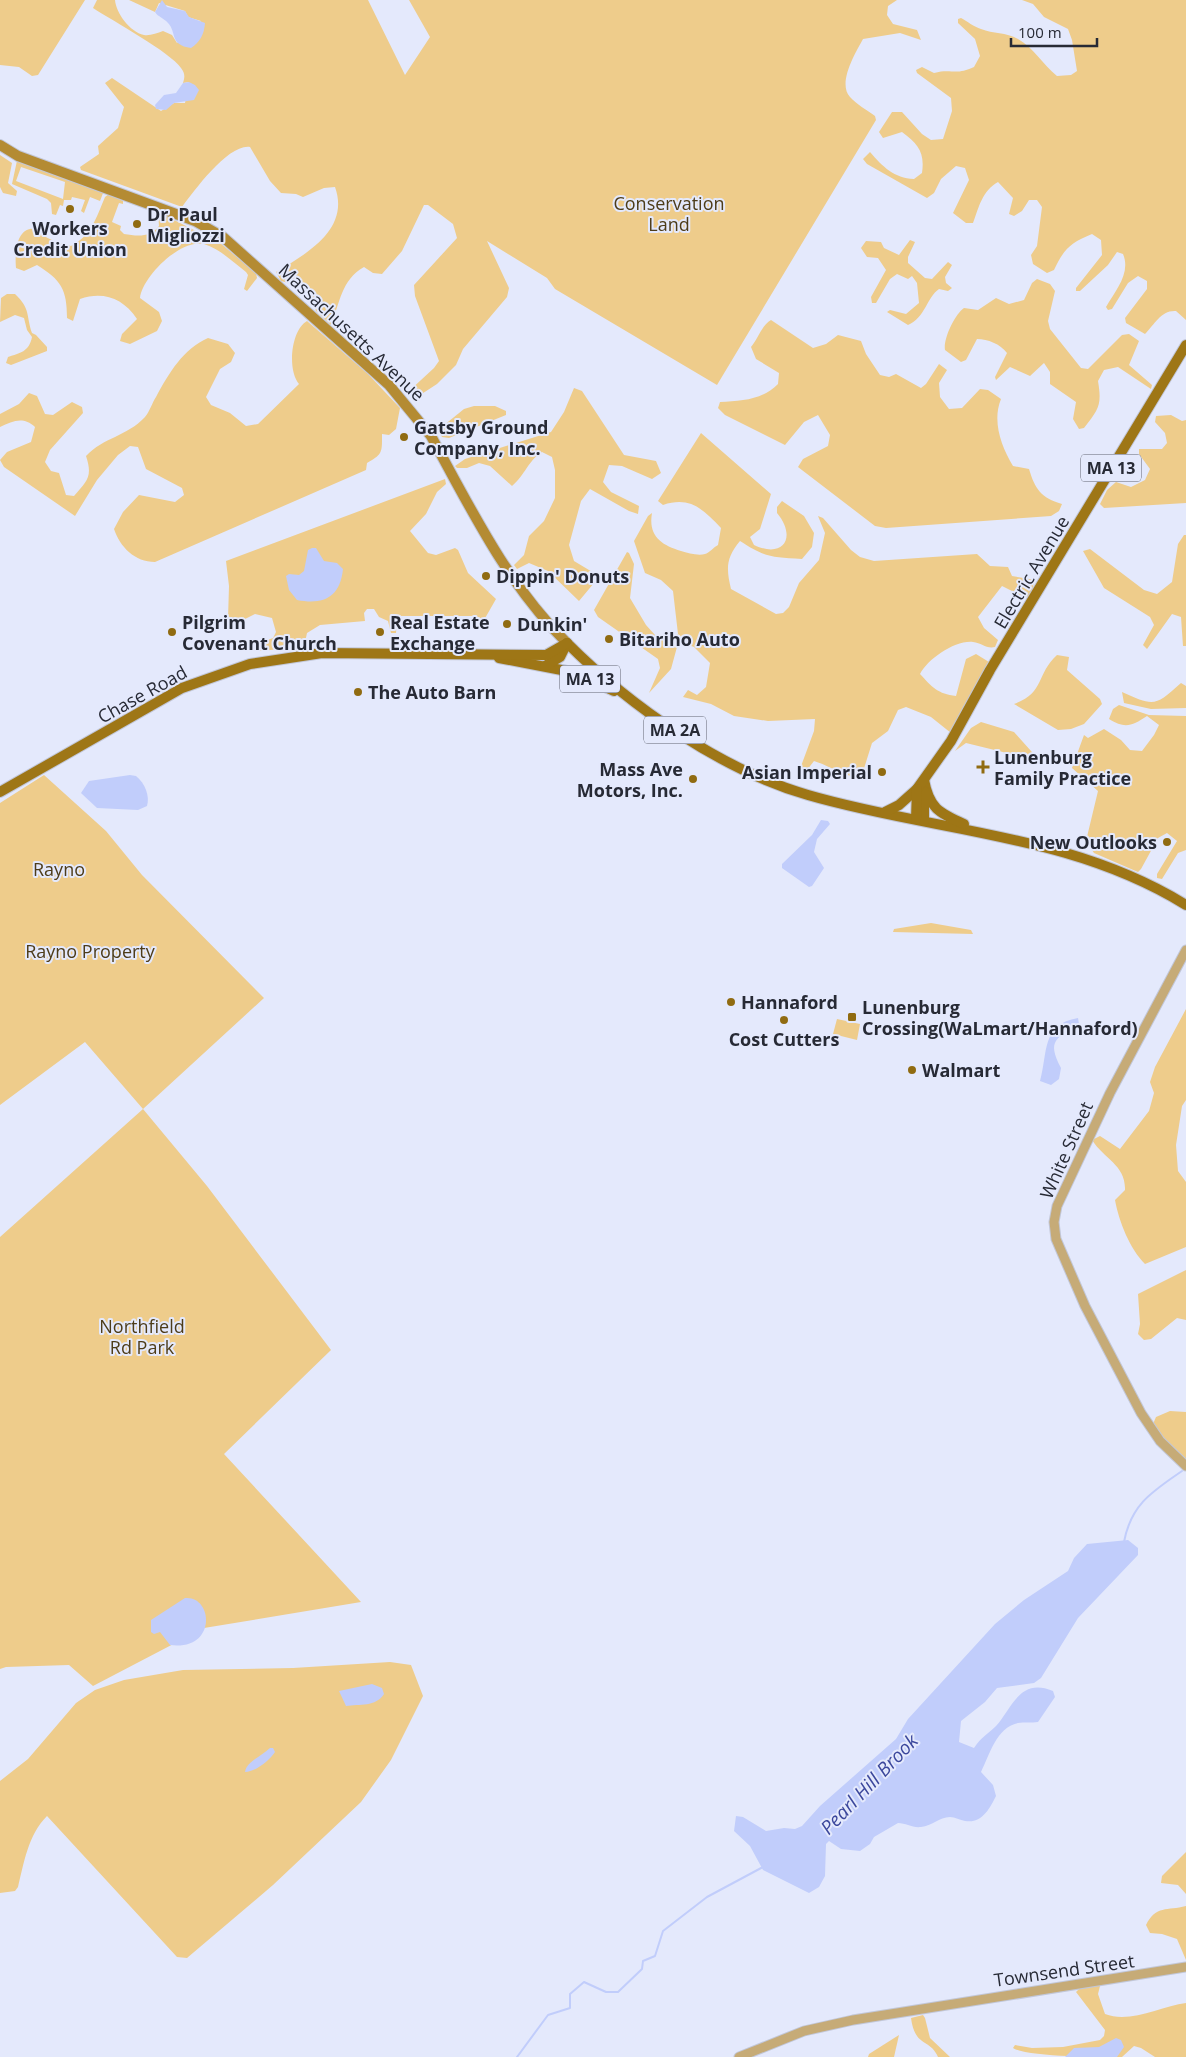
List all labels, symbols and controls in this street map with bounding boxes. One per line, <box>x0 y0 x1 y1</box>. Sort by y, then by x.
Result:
scale bar <box>1011 15 1097 47</box>
text: 100 m <box>1018 22 1062 42</box>
park label: Conservation Land <box>613 191 725 236</box>
place label: Dr. Paul Migliozzi <box>147 202 225 247</box>
marker: Workers Credit Union <box>64 203 76 215</box>
place label: Workers Credit Union <box>13 216 127 261</box>
marker: Dr. Paul Migliozzi <box>131 218 143 230</box>
street label: Massachusetts Avenue <box>274 258 430 406</box>
place label: Gatsby Ground Company, Inc. <box>414 415 548 460</box>
marker: Gatsby Ground Company, Inc. <box>398 431 410 443</box>
road number: MA 13 <box>1081 454 1141 482</box>
street label: Electric Avenue <box>988 511 1074 633</box>
place label: Dippin' Donuts <box>496 564 629 588</box>
marker: Dippin' Donuts <box>480 570 492 582</box>
place label: Pilgrim Covenant Church <box>182 610 337 655</box>
place label: Real Estate Exchange <box>390 610 490 655</box>
place label: Dunkin' <box>517 612 587 636</box>
marker: Dunkin' <box>501 618 513 630</box>
marker: Pilgrim Covenant Church <box>166 626 178 638</box>
marker: Real Estate Exchange <box>374 626 386 638</box>
place label: Bitariho Auto <box>619 627 740 651</box>
marker: Bitariho Auto <box>603 633 615 645</box>
street label: Chase Road <box>93 660 191 728</box>
road number: MA 13 <box>560 666 620 692</box>
place label: The Auto Barn <box>368 680 496 704</box>
marker: The Auto Barn <box>352 686 364 698</box>
road number: MA 2A <box>644 716 706 744</box>
place label: Lunenburg Family Practice <box>994 745 1131 790</box>
place label: Mass Ave Motors, Inc. <box>577 757 683 802</box>
place label: Asian Imperial <box>742 760 872 784</box>
marker: Lunenburg Family Practice <box>976 760 990 774</box>
marker: Asian Imperial <box>876 766 888 778</box>
marker: Mass Ave Motors, Inc. <box>687 773 699 785</box>
place label: New Outlooks <box>1030 830 1157 854</box>
marker: New Outlooks <box>1161 836 1173 848</box>
park label: Rayno <box>33 857 85 881</box>
park label: Rayno Property <box>25 939 156 963</box>
place label: Hannaford <box>741 990 838 1014</box>
place label: Lunenburg Crossing(WaLmart/Hannaford) <box>862 995 1138 1040</box>
marker: Hannaford <box>725 996 737 1008</box>
marker: Lunenburg Crossing(WaLmart/Hannaford) <box>846 1011 858 1023</box>
marker: Cost Cutters <box>778 1014 790 1026</box>
place label: Cost Cutters <box>729 1027 839 1051</box>
place label: Walmart <box>922 1058 1000 1082</box>
marker: Walmart <box>906 1064 918 1076</box>
street label: White Street <box>1034 1098 1098 1202</box>
park label: Northfield Rd Park <box>99 1314 185 1359</box>
water label: Pearl Hill Brook <box>814 1728 924 1840</box>
street label: Townsend Street <box>992 1948 1136 1992</box>

